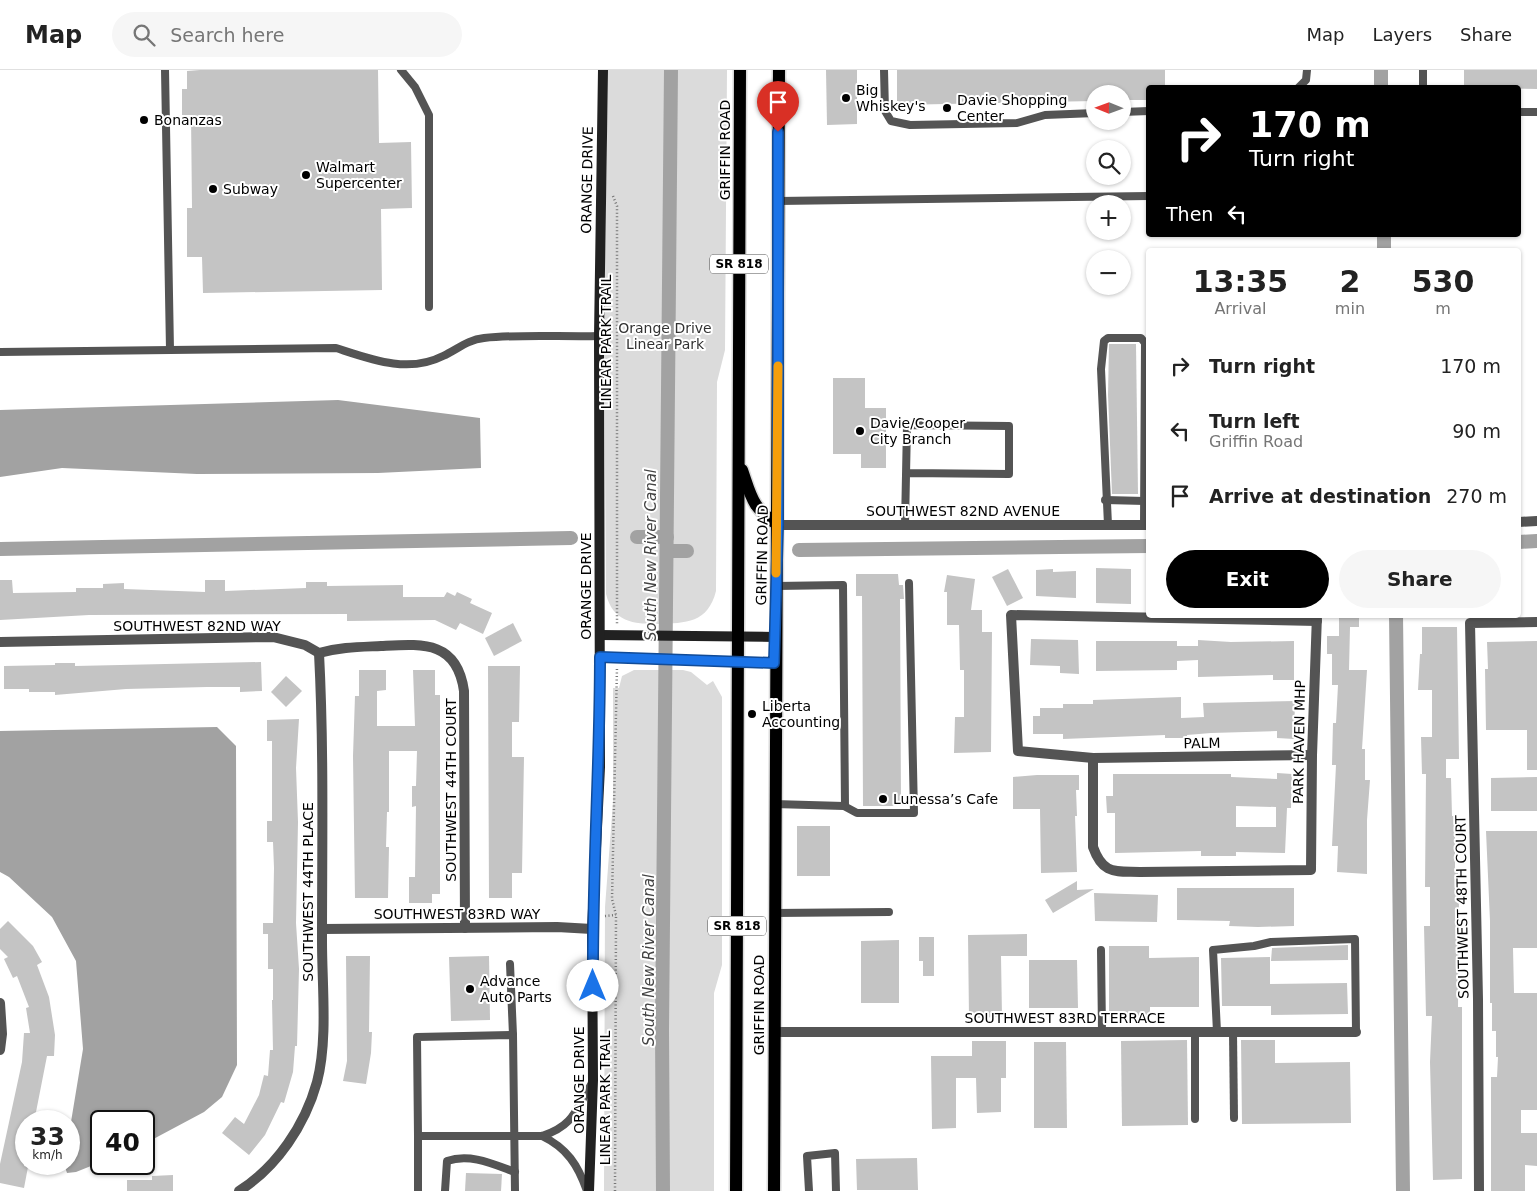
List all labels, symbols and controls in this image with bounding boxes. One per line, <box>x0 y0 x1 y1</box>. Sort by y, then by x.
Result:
search box <box>112 12 462 57</box>
text: Map <box>25 21 82 49</box>
icon: search <box>130 21 158 49</box>
text: Search here <box>170 24 284 46</box>
text: Map <box>1306 24 1344 45</box>
text: Layers <box>1372 24 1432 45</box>
text: Share <box>1460 24 1512 45</box>
pin <box>757 81 799 132</box>
place label: Big Whiskey's <box>856 82 926 114</box>
north arrow <box>1086 85 1131 130</box>
map controls <box>1086 85 1131 295</box>
icon: arrive <box>764 88 792 116</box>
marker: Big Whiskey's <box>840 92 852 104</box>
place label: Davie Shopping Center <box>957 92 1067 124</box>
street label: GRIFFIN ROAD <box>717 100 733 200</box>
marker: Davie Shopping Center <box>941 102 953 114</box>
icon: right <box>1166 105 1231 170</box>
text: 170 m <box>1249 105 1371 145</box>
place label: Bonanzas <box>154 112 222 128</box>
marker: Bonanzas <box>138 114 150 126</box>
street label: ORANGE DRIVE <box>578 126 596 234</box>
button: search <box>1086 140 1131 185</box>
text: Turn right <box>1249 146 1354 171</box>
place label: Walmart Supercenter <box>316 159 402 191</box>
marker: Walmart Supercenter <box>300 169 312 181</box>
place label: Subway <box>223 181 278 197</box>
marker: Subway <box>207 183 219 195</box>
button: + <box>1086 195 1131 240</box>
icon: left <box>1223 200 1251 228</box>
text: Then <box>1166 203 1213 225</box>
button: − <box>1086 250 1131 295</box>
road number: SR 818 <box>710 254 768 273</box>
text: 13:35 <box>1193 264 1288 299</box>
text: 2 <box>1339 264 1360 299</box>
text: 530 <box>1412 264 1474 299</box>
street label: LINEAR PARK TRAIL <box>598 274 614 409</box>
text: Arrival <box>1214 299 1266 318</box>
text: min <box>1335 299 1365 318</box>
text: m <box>1435 299 1451 318</box>
park label: Orange Drive Linear Park <box>618 320 712 352</box>
icon: right <box>1166 352 1194 380</box>
text: Turn right <box>1209 355 1315 377</box>
text: 170 m <box>1440 355 1501 377</box>
text: Turn left <box>1209 410 1300 432</box>
place label: Davie/Cooper City Branch <box>870 415 965 447</box>
icon: left <box>1166 417 1194 445</box>
text: 90 m <box>1452 420 1501 442</box>
marker: Davie/Cooper City Branch <box>854 425 866 437</box>
text: Griffin Road <box>1209 432 1303 451</box>
water label: South New River Canal <box>642 468 660 641</box>
icon: arrive <box>1166 482 1194 510</box>
text: Arrive at destination <box>1209 485 1431 507</box>
text: 270 m <box>1446 485 1507 507</box>
street label: SOUTHWEST 82ND AVENUE <box>866 503 1060 519</box>
street label: GRIFFIN ROAD <box>753 505 771 605</box>
street label: ORANGE DRIVE <box>578 532 594 640</box>
button: Exit <box>1166 550 1329 608</box>
button: Share <box>1339 550 1501 608</box>
street label: SOUTHWEST 82ND WAY <box>113 618 281 634</box>
street label: PARK HAVEN MHP <box>1290 680 1308 804</box>
street label: SOUTHWEST 44TH COURT <box>443 698 459 882</box>
place label: Liberta Accounting <box>762 698 840 730</box>
marker: Liberta Accounting <box>746 708 758 720</box>
street label: PALM <box>1183 735 1221 751</box>
place label: Lunessa’s Cafe <box>893 791 998 807</box>
marker: Lunessa’s Cafe <box>877 793 889 805</box>
street label: SOUTHWEST 44TH PLACE <box>300 802 316 982</box>
street label: SOUTHWEST 48TH COURT <box>1452 815 1472 999</box>
water label: South New River Canal <box>640 873 658 1046</box>
street label: SOUTHWEST 83RD WAY <box>374 906 541 922</box>
road number: SR 818 <box>708 916 766 936</box>
street label: GRIFFIN ROAD <box>751 955 767 1055</box>
position arrow <box>566 959 618 1011</box>
place label: Advance Auto Parts <box>480 973 552 1005</box>
marker: Advance Auto Parts <box>464 983 476 995</box>
street label: SOUTHWEST 83RD TERRACE <box>965 1010 1165 1026</box>
street label: ORANGE DRIVE <box>571 1026 587 1134</box>
street label: LINEAR PARK TRAIL <box>597 1030 613 1165</box>
speed limit sign: 40 <box>90 1110 155 1175</box>
text: 33 <box>30 1122 65 1151</box>
text: km/h <box>32 1148 63 1162</box>

